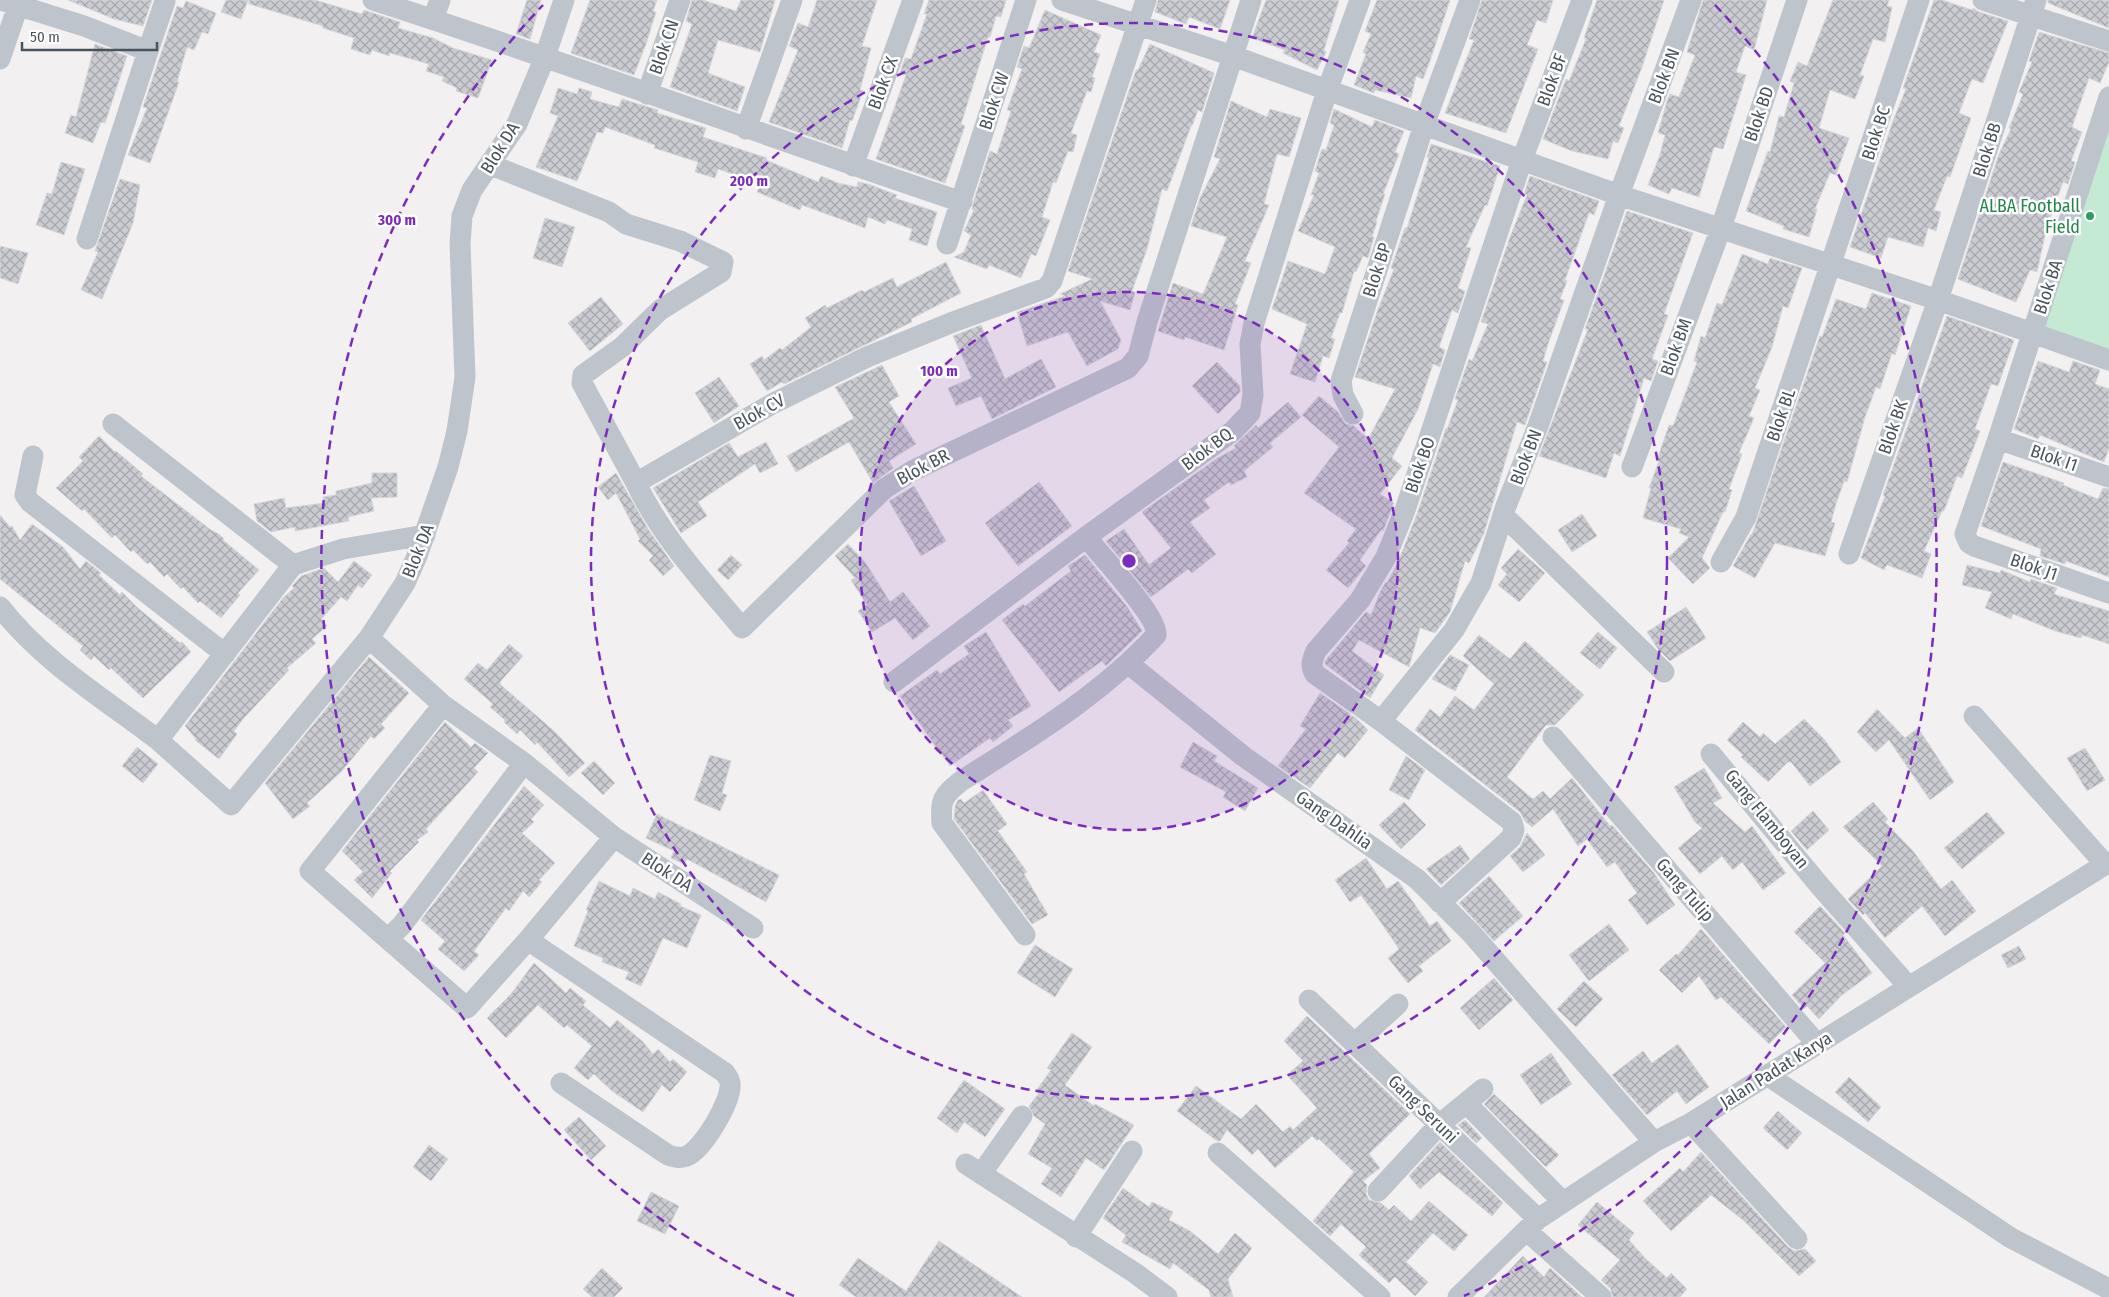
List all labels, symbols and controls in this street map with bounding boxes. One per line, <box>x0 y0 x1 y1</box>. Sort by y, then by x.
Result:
street label: Blok CN <box>644 17 684 77</box>
scale bar <box>22 20 158 52</box>
text: 50 m <box>30 28 60 46</box>
street label: Blok BN <box>1643 45 1685 107</box>
street label: Blok BF <box>1532 51 1572 109</box>
street label: Blok CX <box>863 53 903 112</box>
street label: Blok CW <box>974 69 1014 133</box>
street label: Blok BD <box>1739 84 1779 144</box>
street label: Blok BC <box>1857 103 1895 163</box>
street label: Blok DA <box>476 118 525 178</box>
street label: Blok BB <box>1968 120 2006 180</box>
text: 200 m <box>729 172 768 190</box>
place label: ALBA Football Field <box>1979 195 2080 238</box>
marker: ALBA Football Field <box>2084 210 2096 222</box>
text: 300 m <box>377 211 416 229</box>
street label: Blok BP <box>1358 240 1396 300</box>
street label: Blok BA <box>2029 257 2067 317</box>
street label: Blok BM <box>1656 315 1696 379</box>
text: 100 m <box>920 362 958 380</box>
street label: Blok BL <box>1762 386 1800 444</box>
street label: Blok CV <box>730 389 789 435</box>
street label: Blok BK <box>1873 397 1913 457</box>
street label: Blok BQ <box>1177 423 1237 475</box>
street label: Blok BN <box>1505 426 1547 488</box>
street label: Blok BO <box>1400 434 1440 496</box>
street label: Blok I1 <box>2028 440 2080 476</box>
street label: Blok BR <box>893 444 953 490</box>
street label: Blok DA <box>397 520 439 581</box>
street label: Blok J1 <box>2007 549 2061 585</box>
centre of rings <box>1120 552 1138 570</box>
street label: Gang Flamboyan <box>1720 765 1814 873</box>
street label: Gang Dahlia <box>1292 786 1376 854</box>
street label: Blok DA <box>637 847 697 897</box>
street label: Gang Tulip <box>1651 854 1719 926</box>
street label: Jalan Padat Karya <box>1716 1027 1836 1113</box>
street label: Gang Seruni <box>1383 1070 1463 1148</box>

